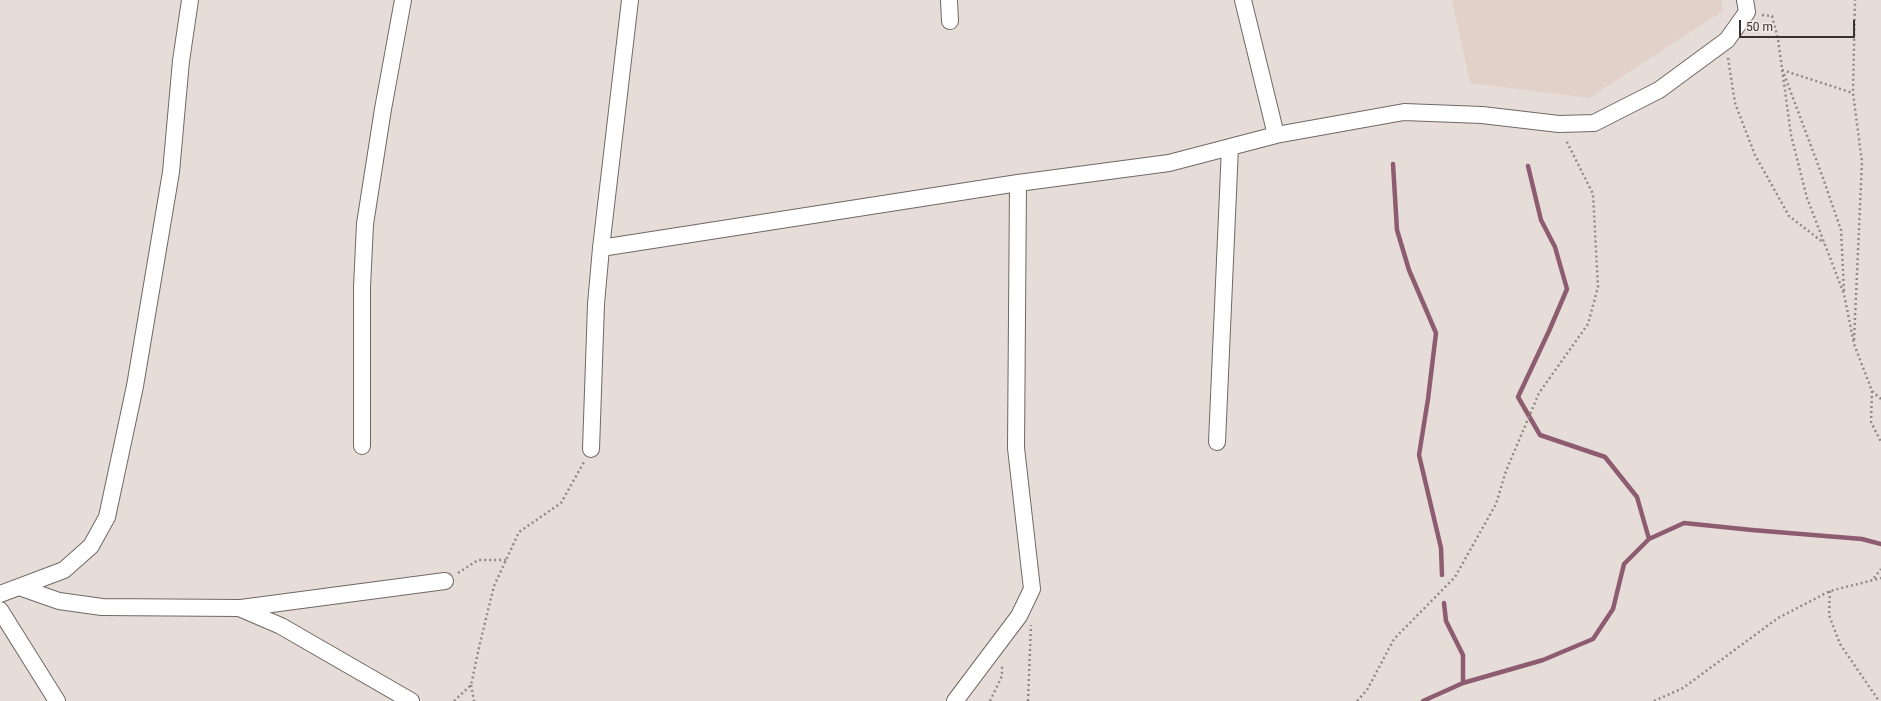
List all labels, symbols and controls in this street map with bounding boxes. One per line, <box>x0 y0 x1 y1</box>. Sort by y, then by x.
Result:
scale bar <box>1741 12 1857 38</box>
text: 50 m <box>1746 20 1773 34</box>

